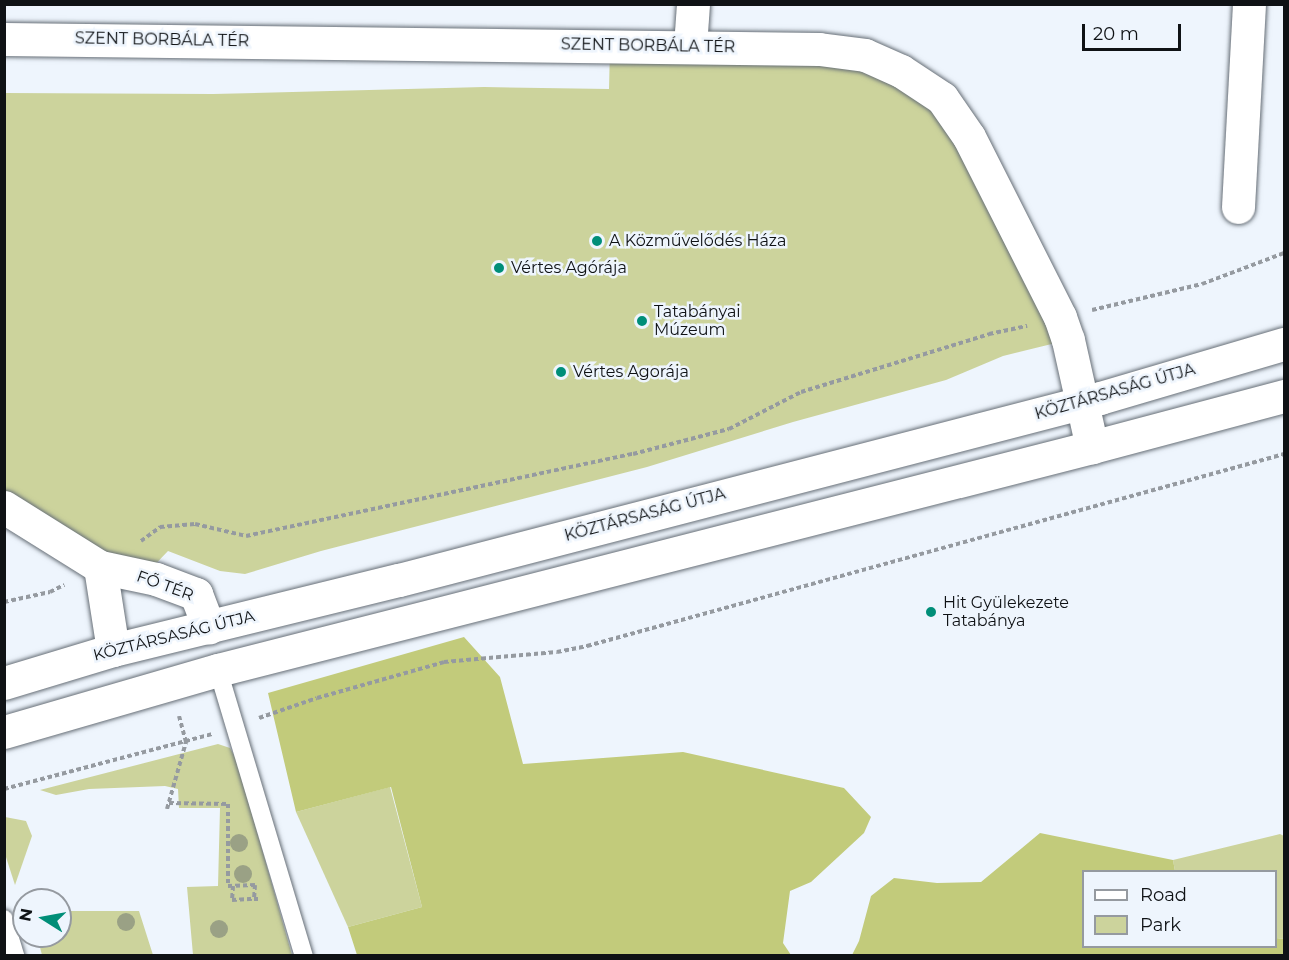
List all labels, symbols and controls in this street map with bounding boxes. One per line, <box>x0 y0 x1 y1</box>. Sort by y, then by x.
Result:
scale bar <box>1085 12 1184 50</box>
text: 20 m <box>1093 23 1139 45</box>
street label: SZENT BORBÁLA TÉR <box>75 29 249 51</box>
street label: SZENT BORBÁLA TÉR <box>561 35 735 57</box>
place label: A Közművelődés Háza <box>609 231 786 251</box>
marker: A Közművelődés Háza <box>590 234 604 248</box>
place label: Vértes Agórája <box>511 258 627 278</box>
marker: Vértes Agórája <box>492 261 506 275</box>
place label: Tatabányai Múzeum <box>654 302 741 340</box>
marker: Tatabányai Múzeum <box>635 314 649 328</box>
street label: KÖZTÁRSASÁG ÚTJA <box>1033 360 1197 424</box>
place label: Vértes Agorája <box>573 362 689 382</box>
marker: Vértes Agorája <box>554 365 568 379</box>
street label: KÖZTÁRSASÁG ÚTJA <box>562 484 728 546</box>
street label: FŐ TÉR <box>134 567 196 605</box>
place label: Hit Gyülekezete Tatabánya <box>943 593 1069 631</box>
marker: Hit Gyülekezete Tatabánya <box>924 605 938 619</box>
street label: KÖZTÁRSASÁG ÚTJA <box>91 607 257 665</box>
legend <box>1082 870 1277 948</box>
text: Road <box>1140 884 1187 906</box>
north arrow <box>12 888 72 948</box>
text: N <box>15 907 36 923</box>
text: Park <box>1140 914 1181 936</box>

